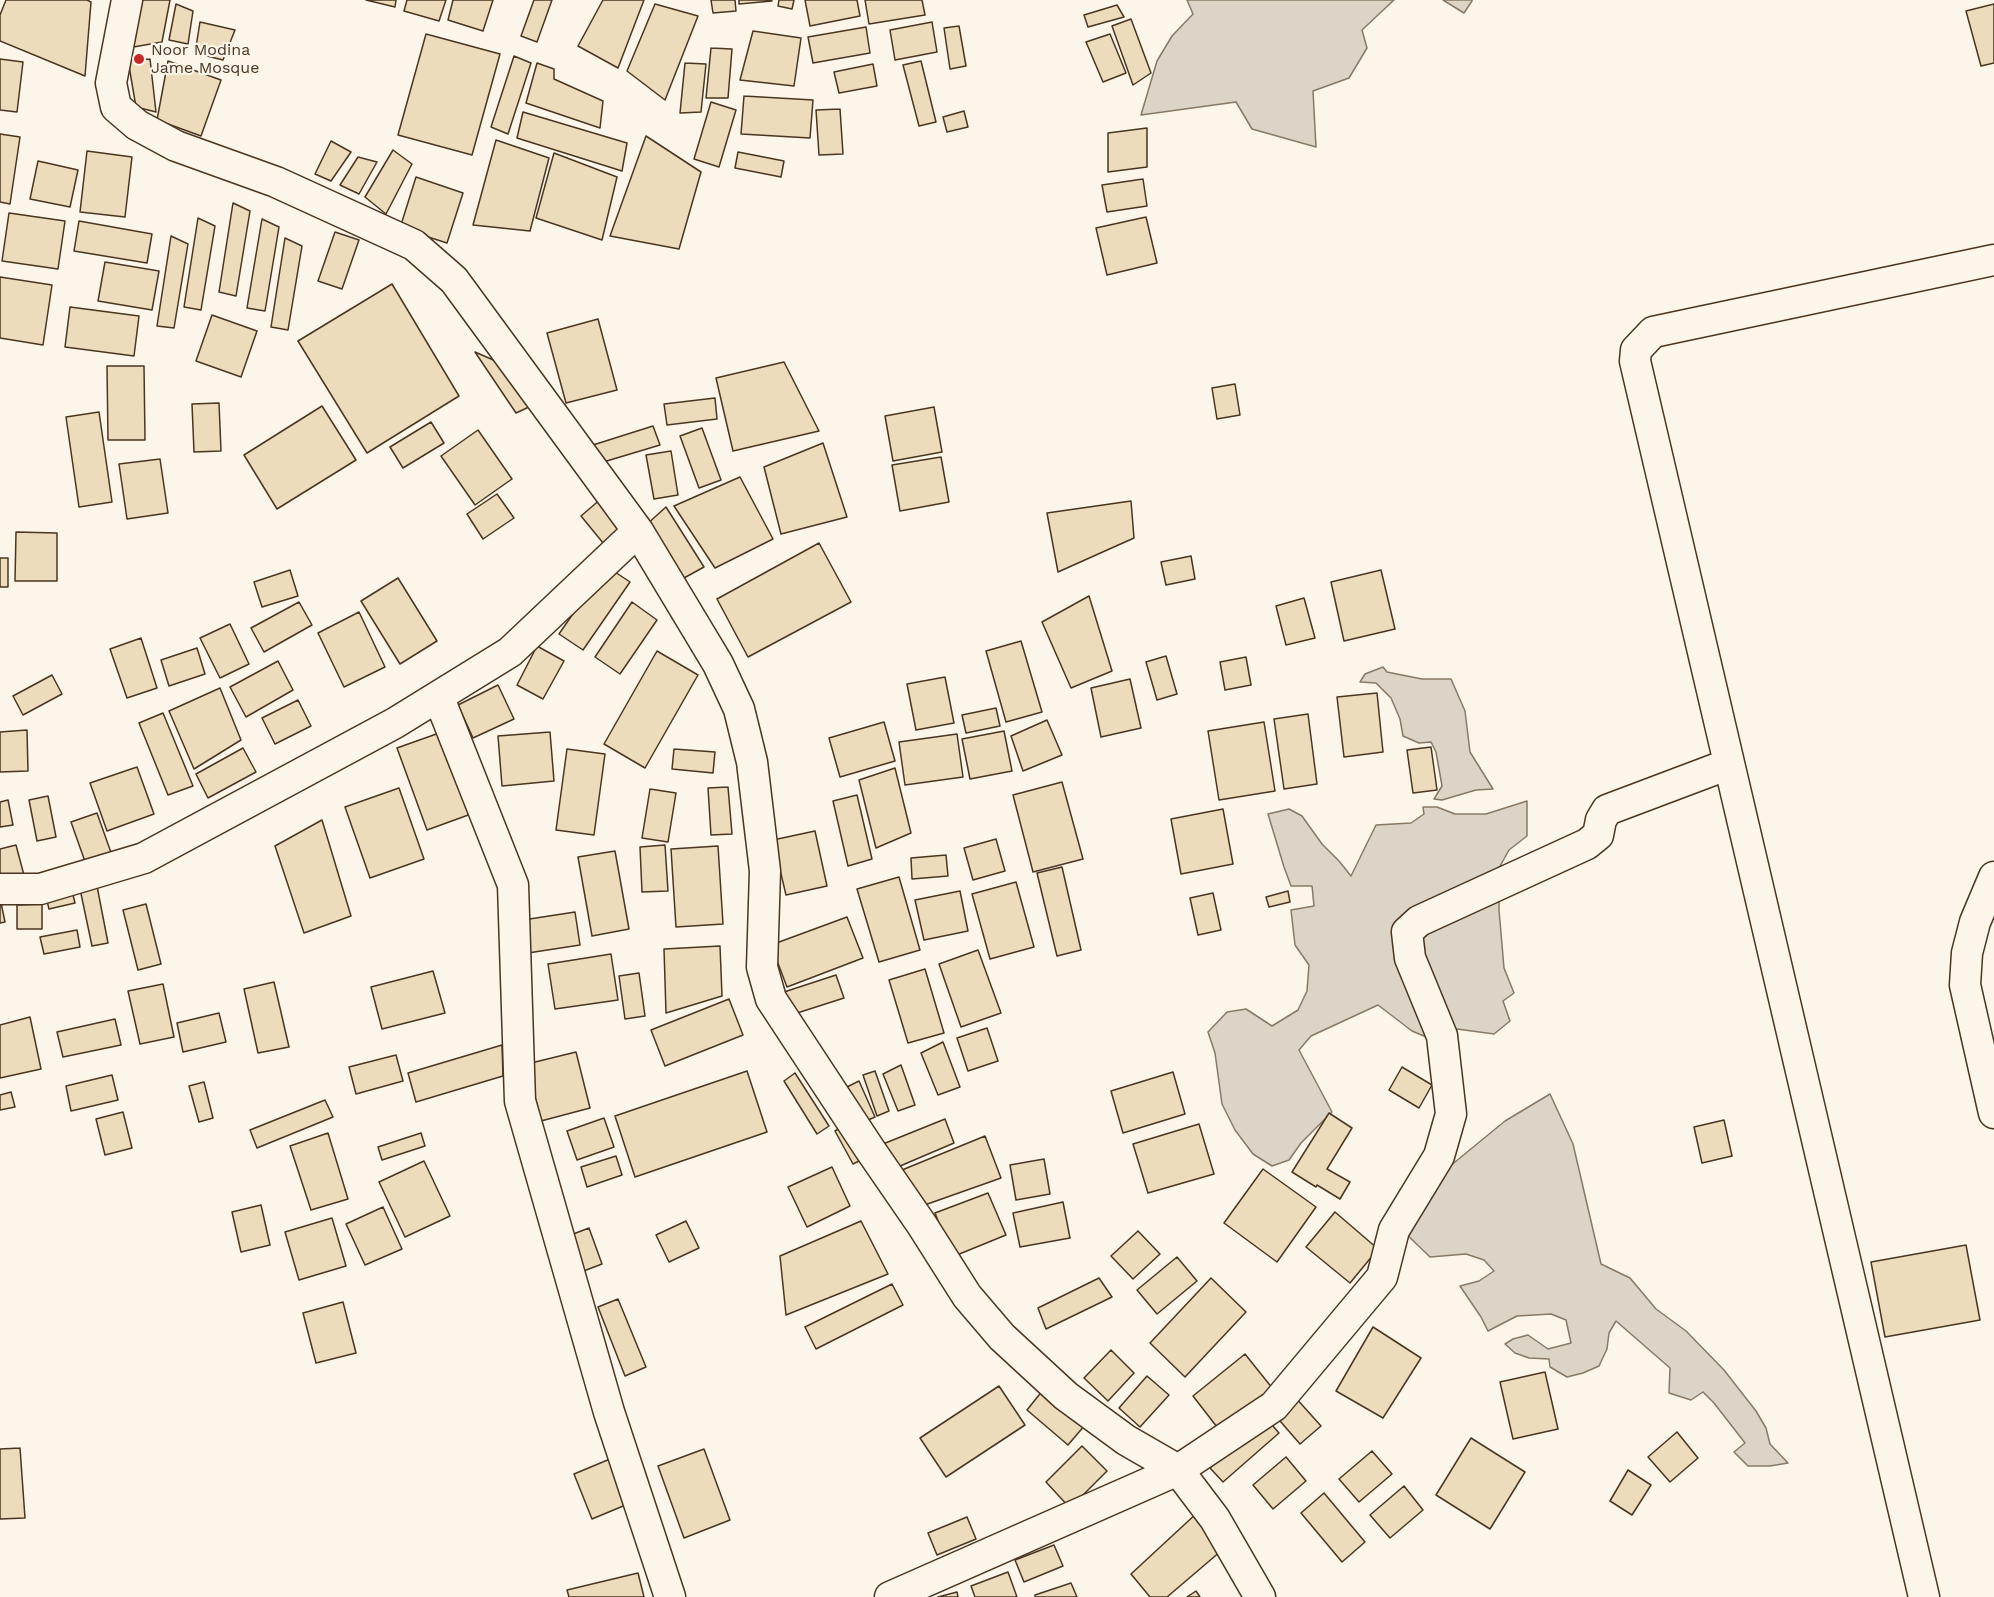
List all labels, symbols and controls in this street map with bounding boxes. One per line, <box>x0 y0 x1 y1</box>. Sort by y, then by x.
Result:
place label: Noor Modina Jame Mosque <box>151 40 259 78</box>
marker: Noor Modina Jame Mosque <box>132 52 146 66</box>

